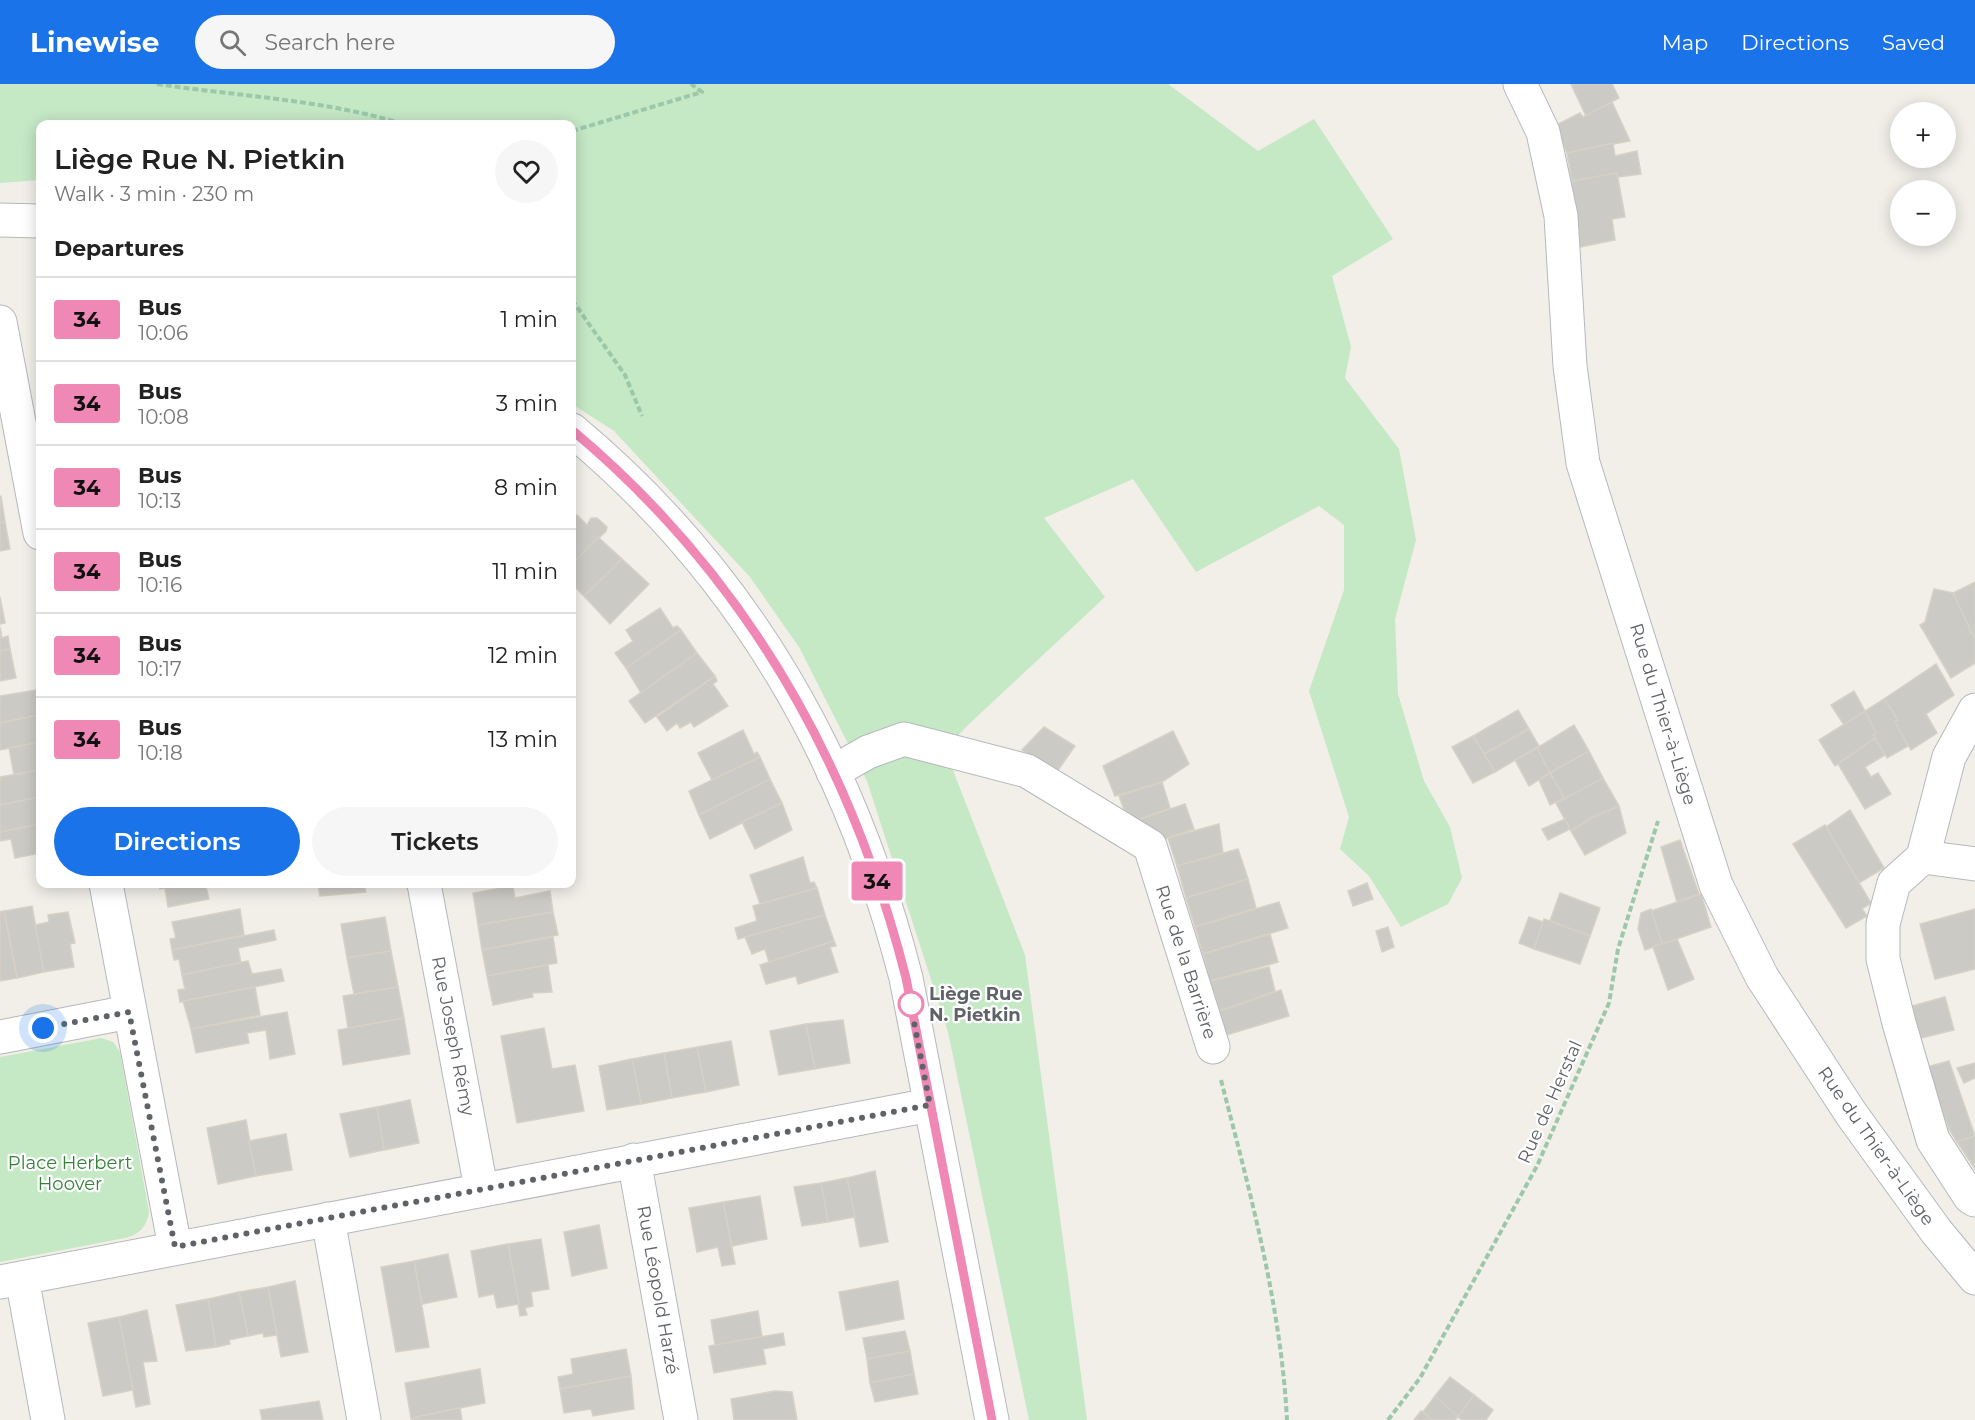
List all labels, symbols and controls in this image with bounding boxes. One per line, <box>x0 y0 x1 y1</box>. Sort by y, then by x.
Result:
search box <box>195 15 615 69</box>
text: Linewise <box>30 25 159 59</box>
icon: search <box>216 26 249 59</box>
text: Search here <box>264 29 395 56</box>
text: Map <box>1662 30 1708 55</box>
text: Directions <box>1741 30 1849 55</box>
text: Saved <box>1882 30 1945 55</box>
map controls <box>1890 102 1956 246</box>
button: + <box>1890 102 1956 168</box>
button: heart <box>495 140 558 203</box>
text: Liège Rue N. Pietkin <box>54 142 346 176</box>
button: − <box>1890 180 1956 246</box>
text: Walk · 3 min · 230 m <box>54 182 254 206</box>
text: Departures <box>54 235 184 262</box>
text: Bus <box>138 294 182 321</box>
text: 1 min <box>500 306 558 333</box>
text: 34 <box>74 307 100 332</box>
text: 10:06 <box>138 321 188 345</box>
text: Bus <box>138 378 182 405</box>
text: 3 min <box>496 390 558 417</box>
text: 34 <box>74 391 100 416</box>
text: 10:08 <box>138 405 189 429</box>
text: Bus <box>138 462 182 489</box>
text: 8 min <box>494 474 558 501</box>
text: 34 <box>74 475 100 500</box>
text: 10:13 <box>138 489 181 513</box>
text: Bus <box>138 546 182 573</box>
text: 11 min <box>492 558 558 585</box>
text: 34 <box>74 559 100 584</box>
text: 10:16 <box>138 573 182 597</box>
street label: Rue du Thier-à-Liège <box>1625 620 1701 808</box>
text: Bus <box>138 630 182 657</box>
text: 12 min <box>488 642 558 669</box>
text: 34 <box>74 643 100 668</box>
text: 10:17 <box>138 657 182 681</box>
text: Bus <box>138 714 182 741</box>
text: 13 min <box>488 726 558 753</box>
text: 34 <box>74 727 100 752</box>
text: 10:18 <box>138 741 183 765</box>
button: Directions <box>54 807 300 876</box>
button: Tickets <box>312 807 558 876</box>
line badge: 34 <box>850 862 904 900</box>
text: 34 <box>864 869 890 894</box>
street label: Rue de la Barrière <box>1151 882 1221 1042</box>
street label: Rue Joseph Rémy <box>427 954 479 1118</box>
place label: Liège Rue N. Pietkin <box>929 983 1023 1026</box>
marker: Liège Rue N. Pietkin <box>898 991 924 1017</box>
your location <box>28 1013 58 1043</box>
street label: Rue de Herstal <box>1513 1037 1587 1167</box>
street label: Rue du Thier-à-Liège <box>1813 1062 1939 1230</box>
park label: Place Herbert Hoover <box>8 1152 132 1195</box>
street label: Rue Léopold Harzé <box>632 1204 684 1376</box>

